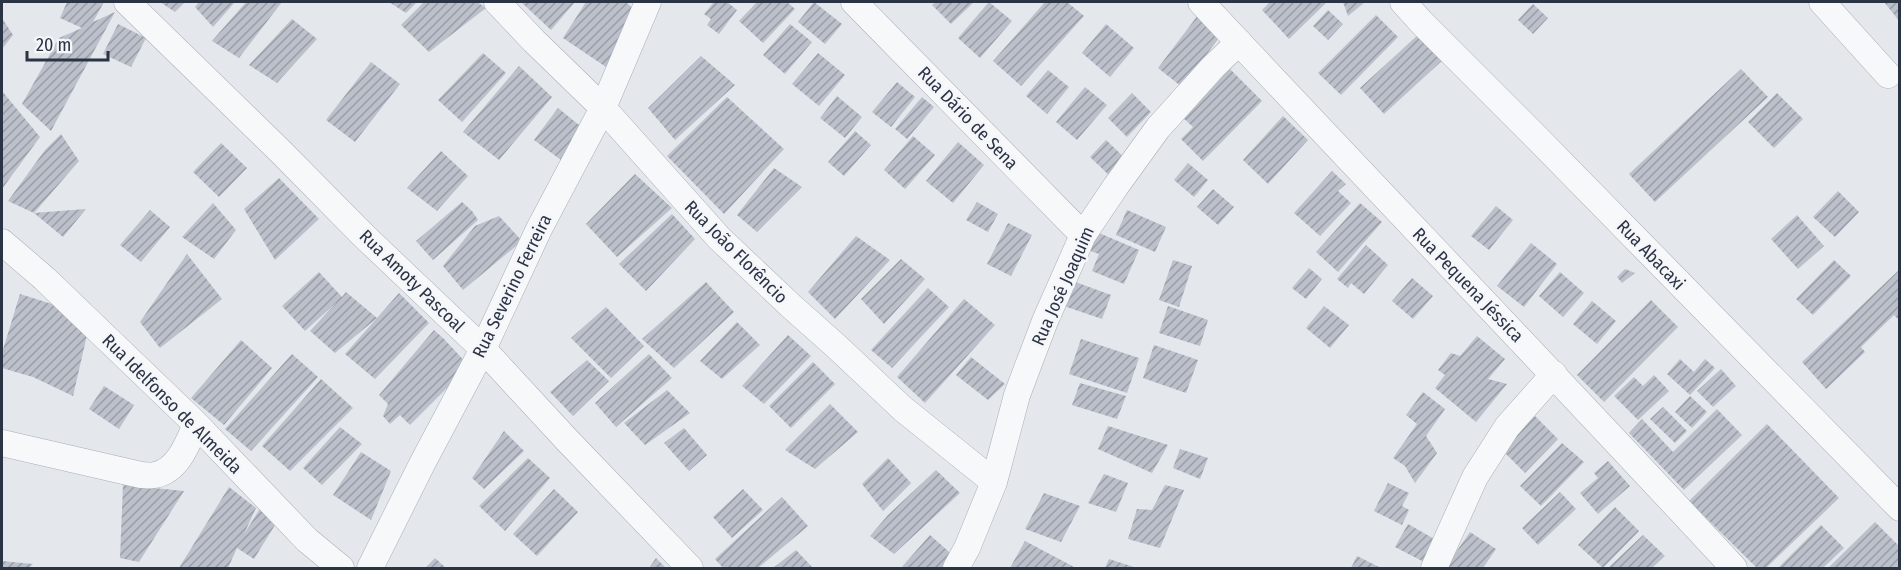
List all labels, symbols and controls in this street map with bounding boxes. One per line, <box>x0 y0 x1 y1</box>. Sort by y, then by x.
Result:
scale bar <box>27 24 108 62</box>
text: 20 m <box>36 34 71 56</box>
street label: Rua Dário de Sena <box>913 62 1023 174</box>
street label: Rua João Florêncio <box>680 196 792 308</box>
street label: Rua Severino Ferreira <box>468 210 556 361</box>
street label: Rua Abacaxi <box>1612 215 1690 295</box>
street label: Rua José Joaquim <box>1027 223 1099 349</box>
street label: Rua Pequena Jéssica <box>1408 223 1528 347</box>
street label: Rua Amoty Pascoal <box>355 225 469 337</box>
street label: Rua Idelfonso de Almeida <box>98 330 247 479</box>

